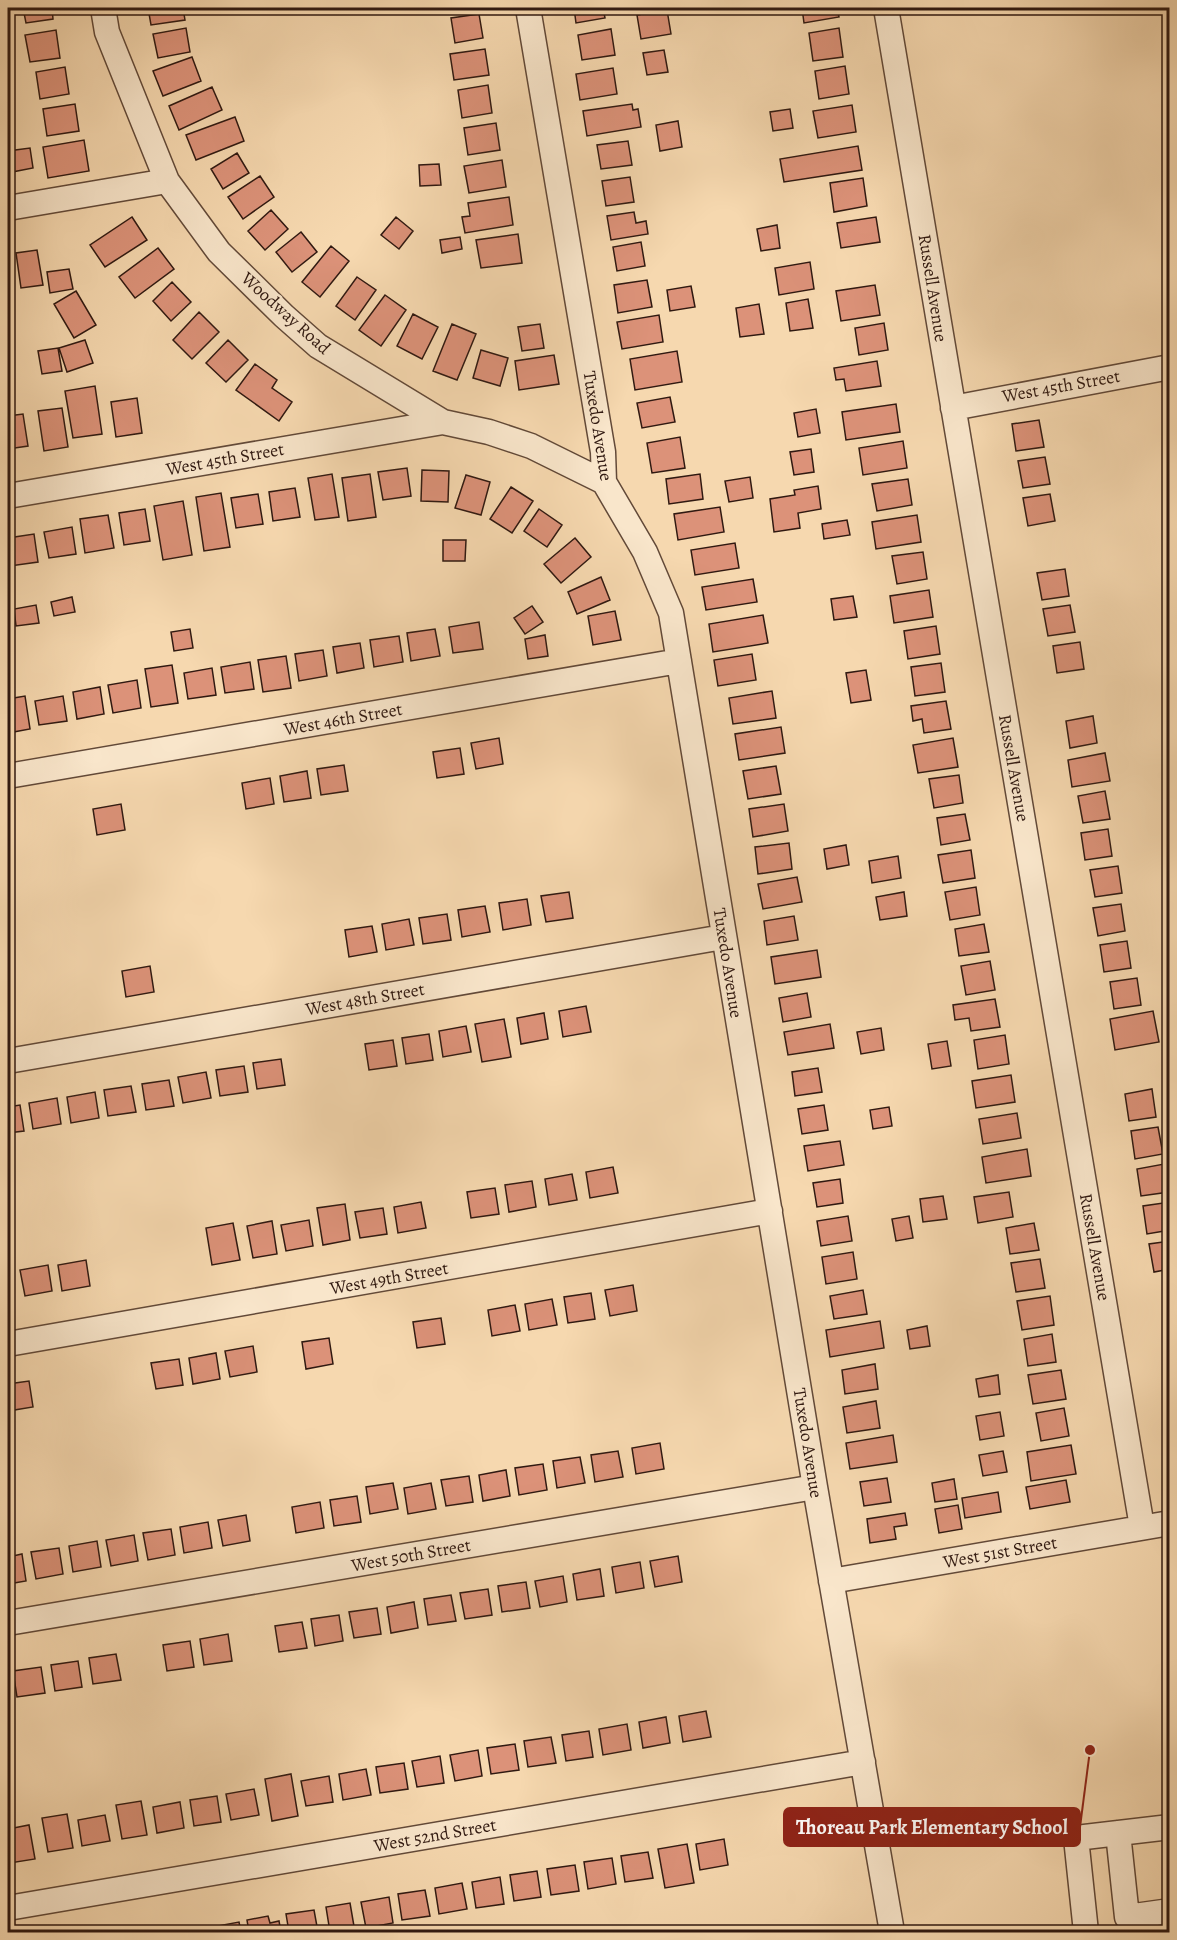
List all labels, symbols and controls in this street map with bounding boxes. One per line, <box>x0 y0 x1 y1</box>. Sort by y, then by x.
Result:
street label: Russell Avenue <box>913 232 953 344</box>
street label: Woodway Road <box>235 266 336 360</box>
street label: West 45th Street <box>999 364 1122 408</box>
street label: Tuxedo Avenue <box>577 369 619 483</box>
street label: West 45th Street <box>163 437 286 481</box>
street label: West 46th Street <box>281 697 404 741</box>
street label: Russell Avenue <box>993 712 1035 824</box>
street label: Tuxedo Avenue <box>707 906 749 1020</box>
street label: West 48th Street <box>303 977 426 1021</box>
street label: Russell Avenue <box>1074 1191 1116 1303</box>
street label: West 49th Street <box>327 1256 450 1300</box>
street label: Tuxedo Avenue <box>787 1386 829 1500</box>
street label: West 51st Street <box>940 1530 1059 1574</box>
street label: West 50th Street <box>348 1533 473 1577</box>
callout: Thoreau Park Elementary School <box>784 1808 1080 1846</box>
street label: West 52nd Street <box>371 1812 498 1858</box>
text: Thoreau Park Elementary School <box>796 1814 1069 1841</box>

